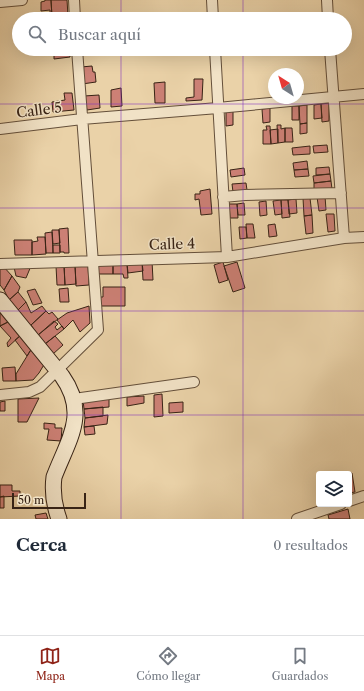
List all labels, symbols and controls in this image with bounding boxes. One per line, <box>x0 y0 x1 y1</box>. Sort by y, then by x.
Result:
search box <box>12 12 352 56</box>
icon: search <box>26 23 48 45</box>
text: Buscar aquí <box>58 25 141 44</box>
north arrow <box>268 68 304 104</box>
street label: Calle 5 <box>15 98 63 122</box>
street label: Calle 4 <box>149 234 195 254</box>
map controls <box>316 471 352 507</box>
button: layers <box>316 471 352 507</box>
scale bar <box>12 491 86 510</box>
text: 50 m <box>18 493 44 507</box>
text: Cerca <box>16 535 67 555</box>
text: 0 resultados <box>273 537 348 553</box>
tab: Mapa <box>36 645 65 683</box>
tab: Cómo llegar <box>136 645 200 683</box>
tab: Guardados <box>272 645 328 683</box>

